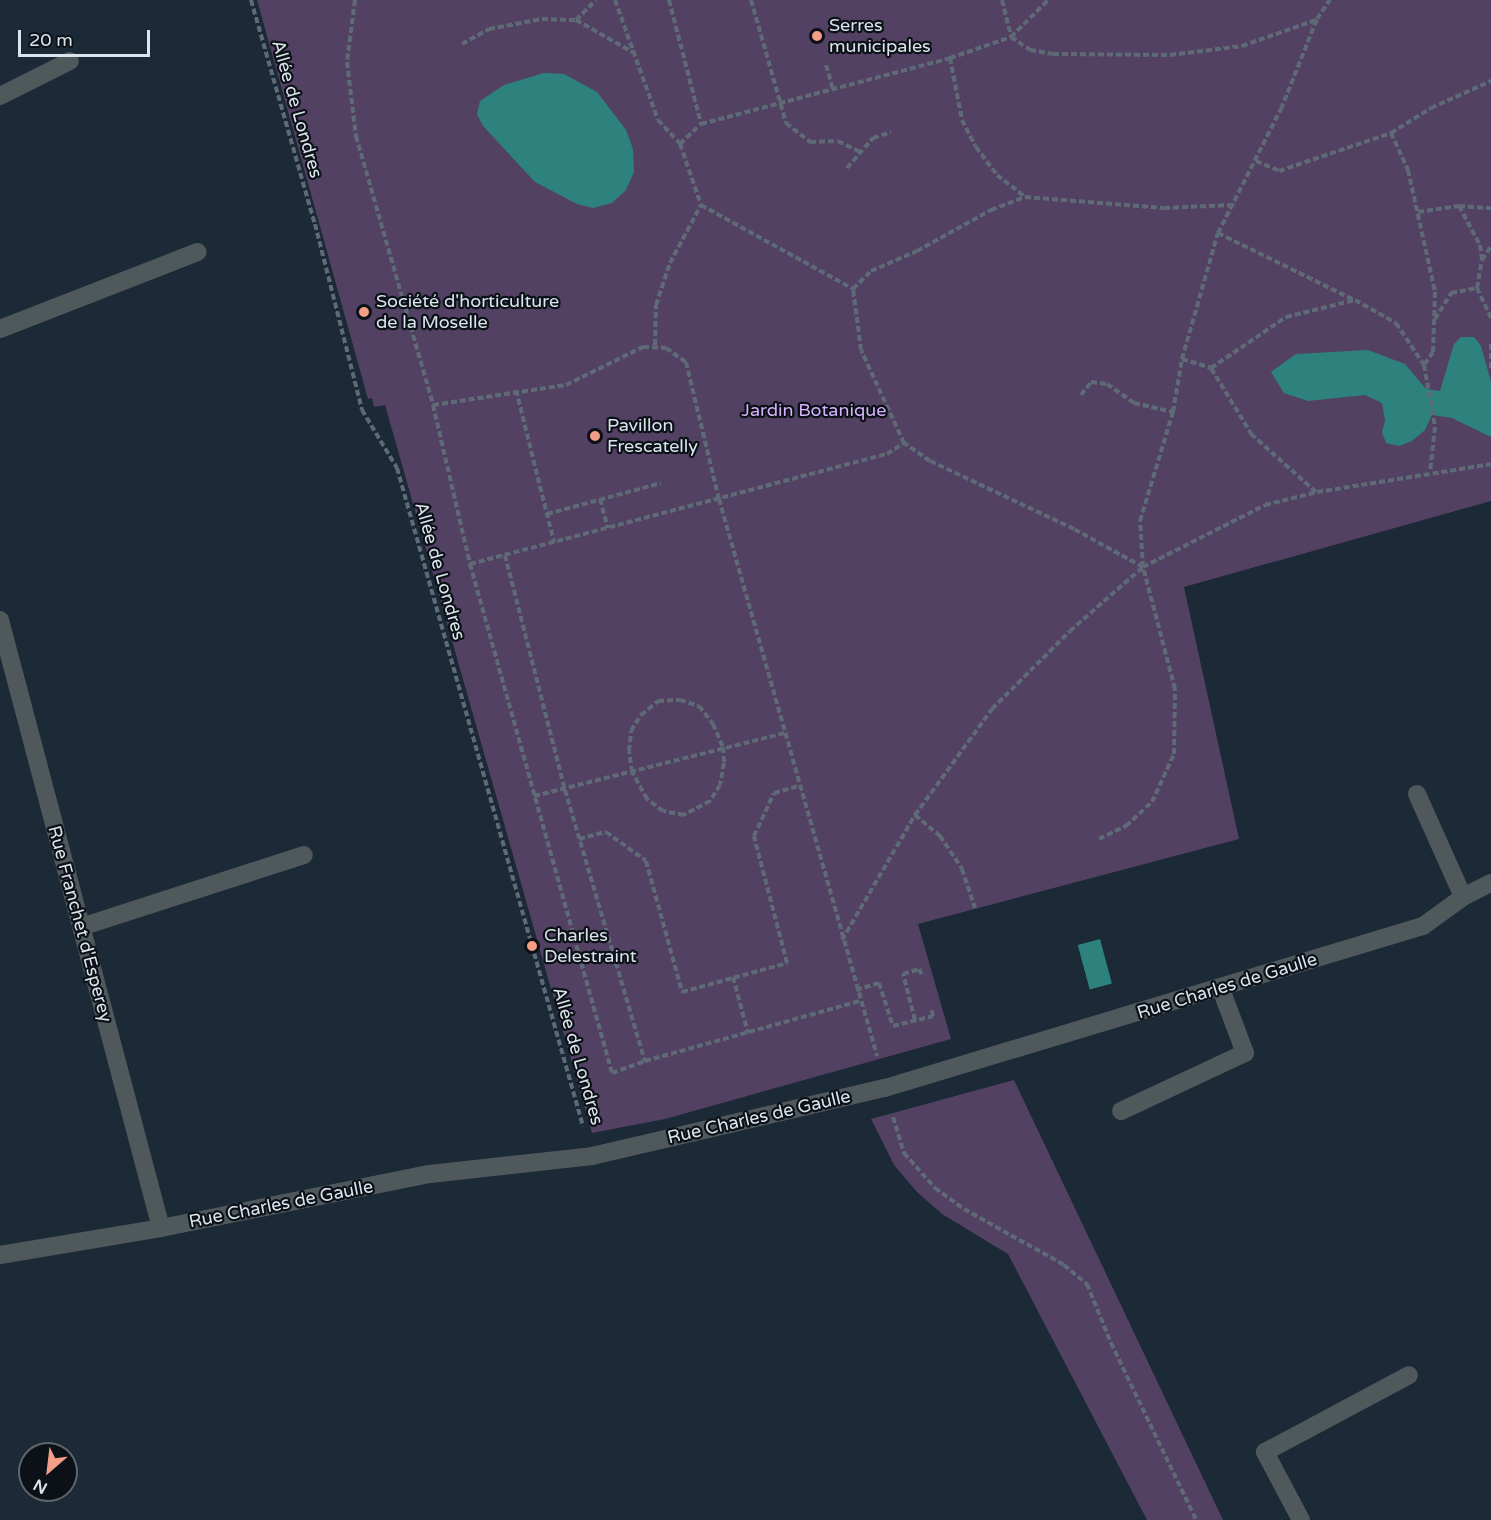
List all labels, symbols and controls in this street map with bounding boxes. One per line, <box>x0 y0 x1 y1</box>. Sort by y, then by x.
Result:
place label: Serres municipales <box>829 15 931 57</box>
scale bar <box>21 18 153 56</box>
text: 20 m <box>29 29 73 51</box>
marker: Serres municipales <box>810 29 824 43</box>
street label: Allée de Londres <box>267 37 327 181</box>
place label: Société d'horticulture de la Moselle <box>376 291 559 334</box>
marker: Société d'horticulture de la Moselle <box>357 305 371 319</box>
park label: Jardin Botanique <box>742 399 886 421</box>
place label: Pavillon Frescatelly <box>607 415 698 458</box>
marker: Pavillon Frescatelly <box>588 429 602 443</box>
street label: Allée de Londres <box>410 499 470 643</box>
street label: Rue Franchet d'Esperey <box>43 823 117 1025</box>
place label: Charles Delestraint <box>544 925 637 968</box>
marker: Charles Delestraint <box>525 939 539 953</box>
street label: Rue Charles de Gaulle <box>1134 948 1320 1024</box>
street label: Allée de Londres <box>548 984 608 1128</box>
street label: Rue Charles de Gaulle <box>665 1085 853 1149</box>
street label: Rue Charles de Gaulle <box>187 1176 375 1232</box>
north arrow <box>18 1442 78 1502</box>
text: N <box>30 1474 51 1498</box>

